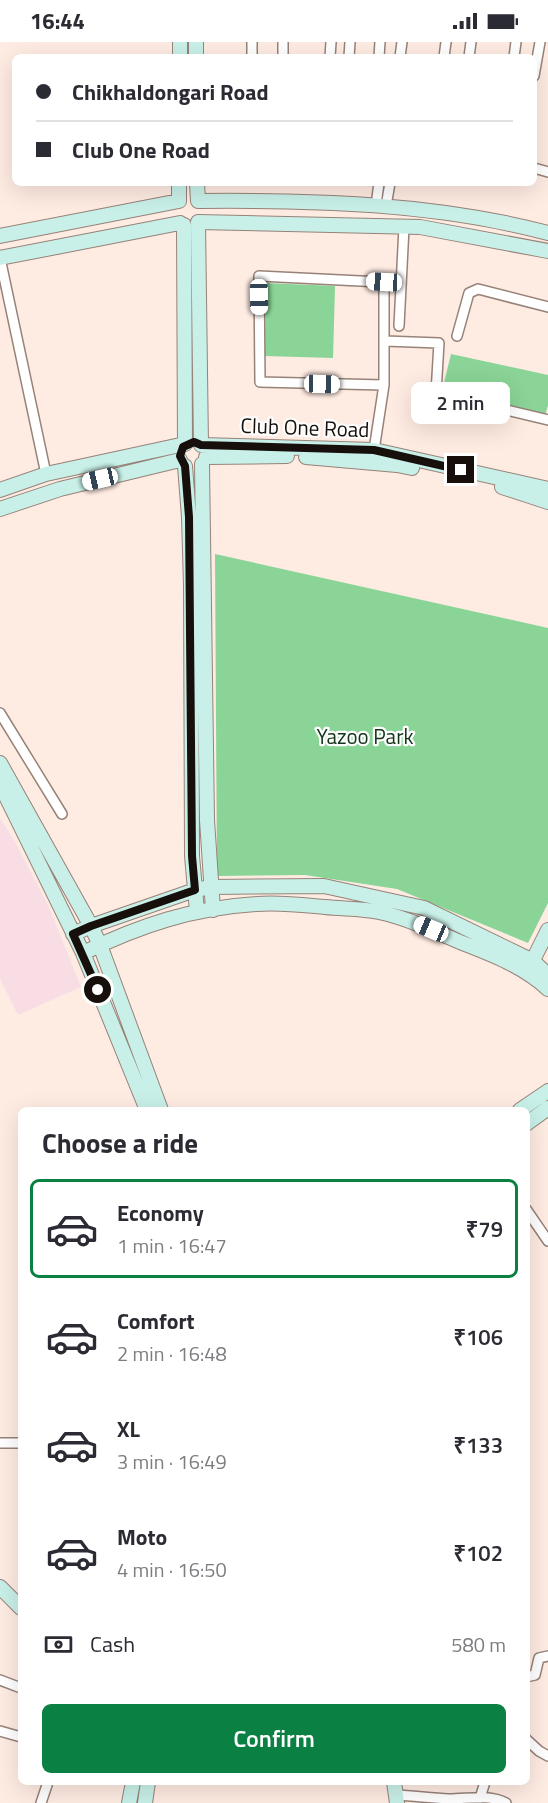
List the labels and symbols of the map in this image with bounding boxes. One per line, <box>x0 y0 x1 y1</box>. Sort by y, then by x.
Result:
car <box>366 272 402 292</box>
car <box>250 279 268 315</box>
car <box>304 375 340 393</box>
callout: 2 min <box>412 383 510 425</box>
street label: Club One Road <box>240 409 370 445</box>
route end <box>447 456 474 483</box>
car <box>80 466 120 492</box>
park label: Yazoo Park <box>317 720 413 752</box>
car <box>411 914 451 944</box>
route start <box>84 976 111 1003</box>

